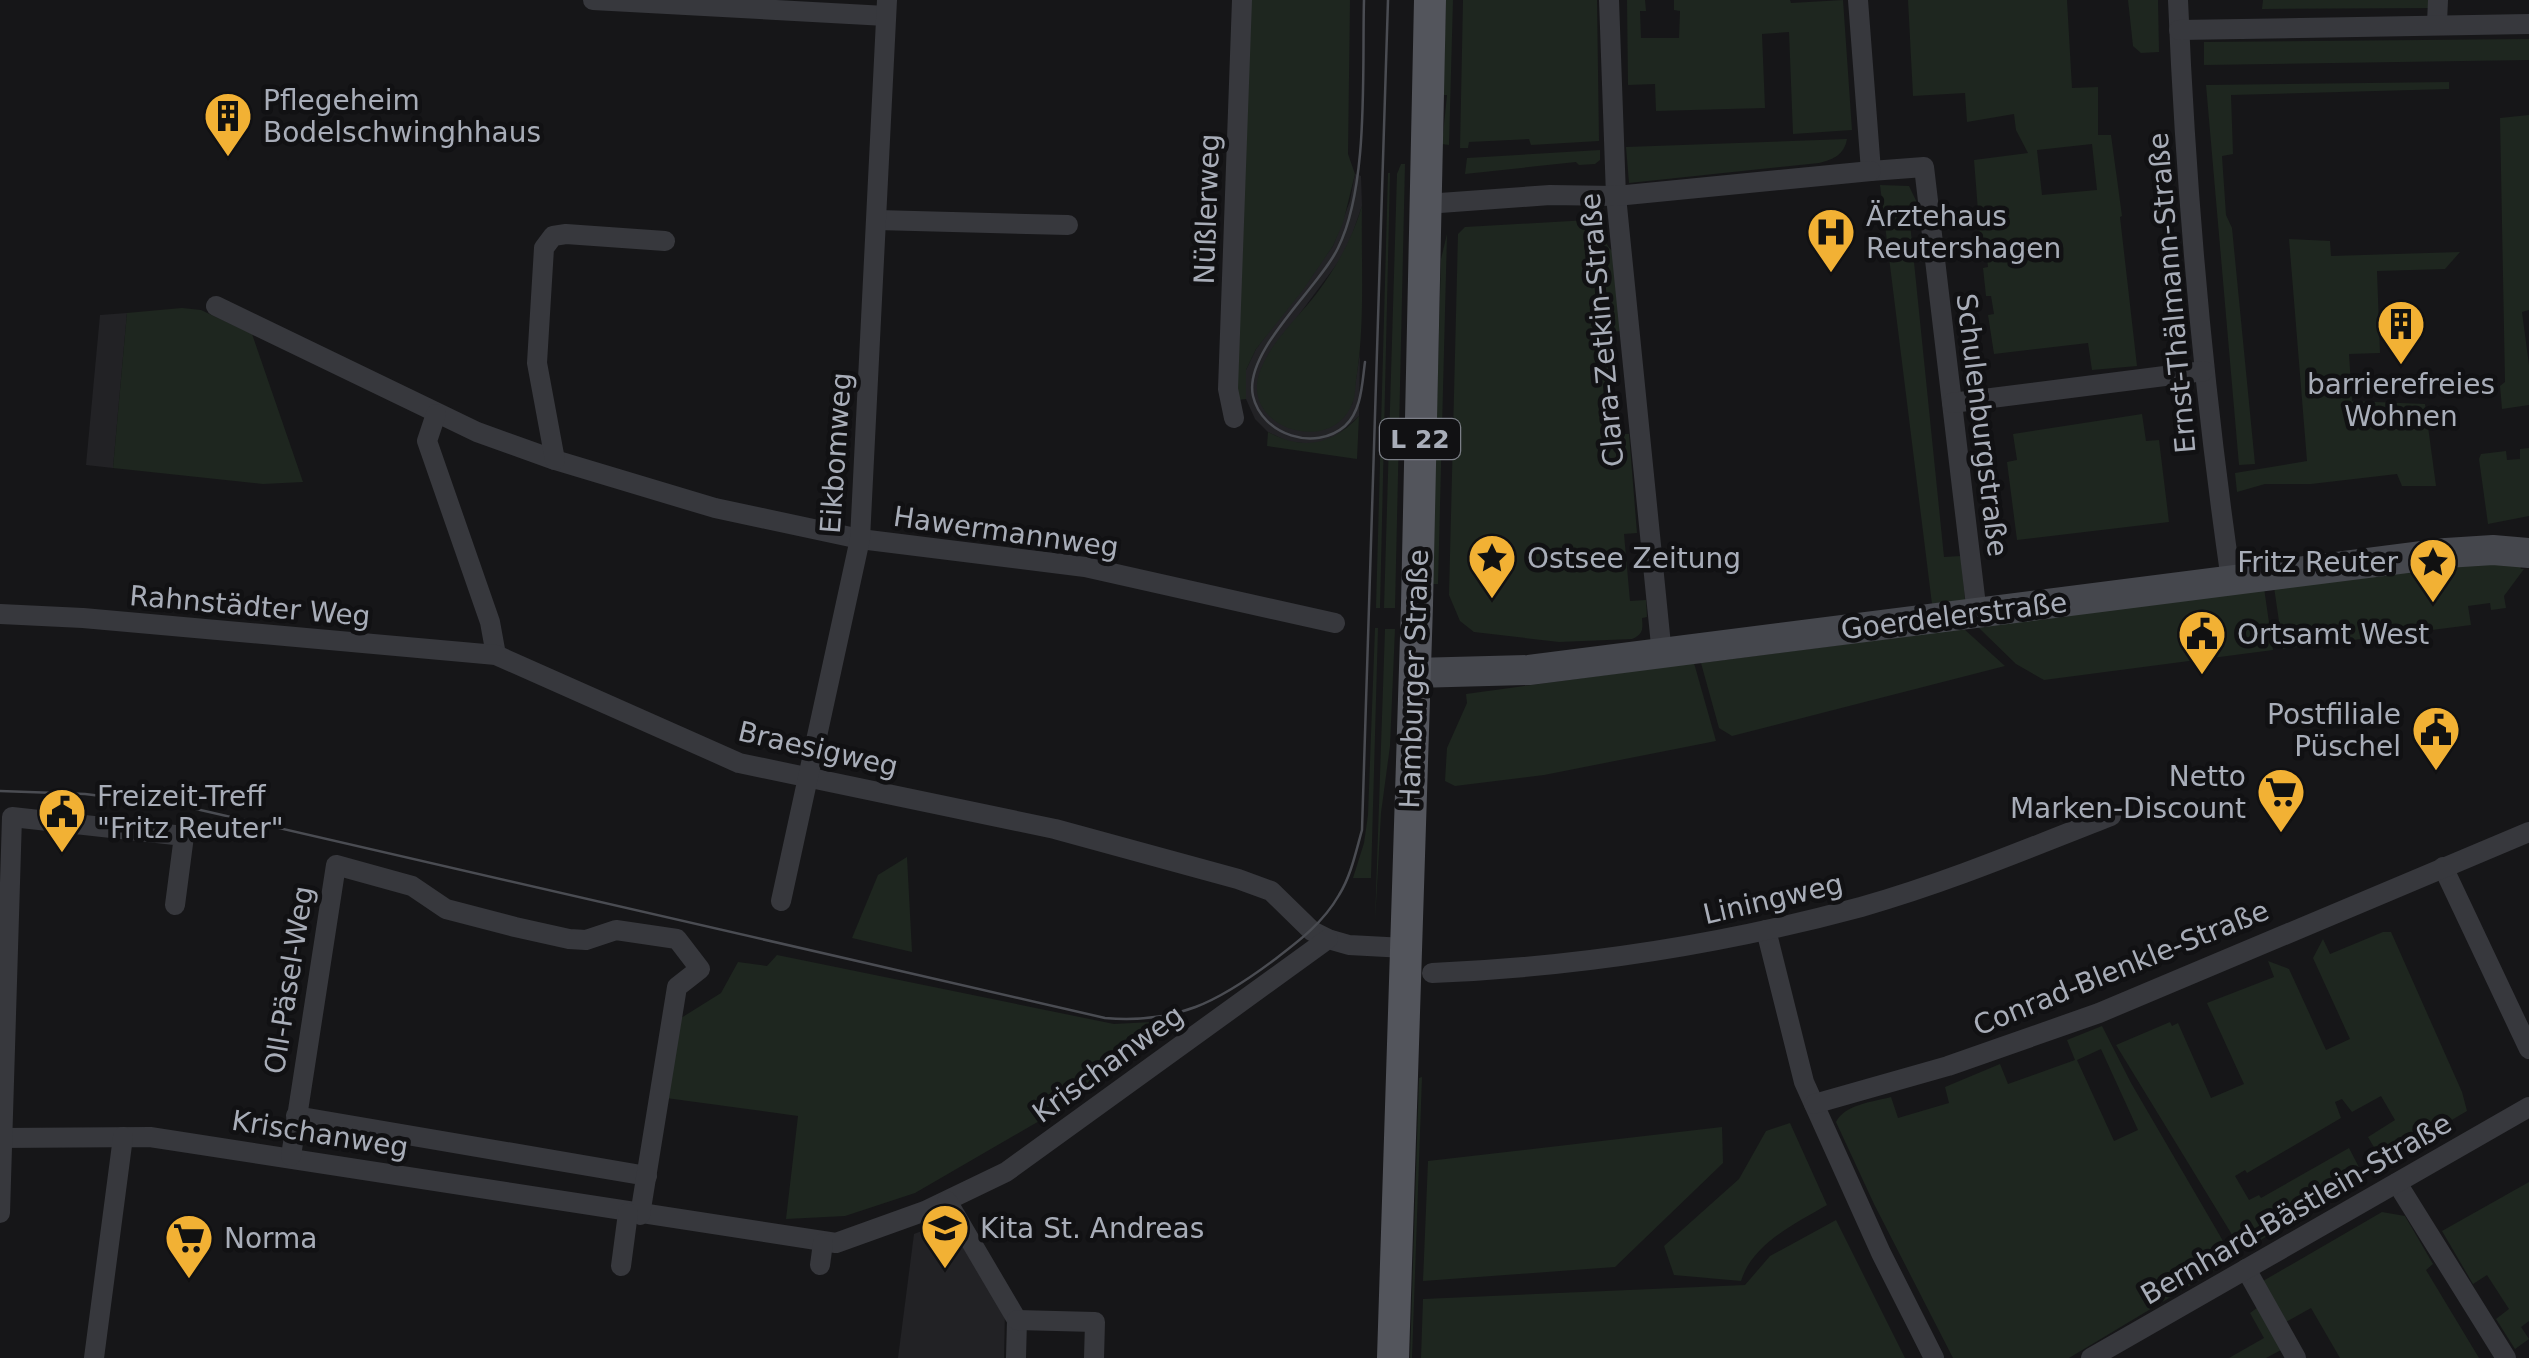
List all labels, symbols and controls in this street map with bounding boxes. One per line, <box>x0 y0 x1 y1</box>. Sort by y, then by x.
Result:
place label: Pflegeheim Bodelschwinghhaus <box>263 84 541 149</box>
building icon: Pflegeheim Bodelschwinghhaus <box>202 90 254 158</box>
street label: Ernst-Thälmann-Straße <box>2142 131 2202 455</box>
street label: Nüßlerweg <box>1188 133 1226 285</box>
street label: Clara-Zetkin-Straße <box>1574 192 1630 468</box>
place label: Ärztehaus Reutershagen <box>1866 200 2061 265</box>
hospital icon: Ärztehaus Reutershagen <box>1805 206 1857 274</box>
street label: Schulenburgstraße <box>1949 292 2015 558</box>
building icon: barrierefreies Wohnen <box>2375 298 2427 366</box>
place label: barrierefreies Wohnen <box>2307 368 2495 433</box>
street label: Eikbomweg <box>814 371 858 535</box>
road number: L 22 <box>1380 419 1460 459</box>
street label: Hawermannweg <box>891 500 1121 564</box>
place icon: Ostsee Zeitung <box>1466 532 1518 600</box>
place icon: Fritz Reuter <box>2407 536 2459 604</box>
place label: Ostsee Zeitung <box>1527 542 1741 575</box>
place label: Fritz Reuter <box>2237 546 2398 579</box>
street label: Hamburger Straße <box>1393 549 1435 809</box>
street label: Rahnstädter Weg <box>128 579 372 633</box>
street label: Goerdelerstraße <box>1839 586 2069 646</box>
public building icon: Ortsamt West <box>2176 608 2228 676</box>
place label: Ortsamt West <box>2237 618 2429 651</box>
place label: Postfiliale Püschel <box>2267 698 2401 763</box>
public building icon: Postfiliale Püschel <box>2410 704 2462 772</box>
street label: Braesigweg <box>735 715 901 783</box>
place label: Netto Marken-Discount <box>2010 760 2246 825</box>
supermarket icon: Netto Marken-Discount <box>2255 766 2307 834</box>
place label: Freizeit-Treff "Fritz Reuter" <box>97 780 284 845</box>
public building icon: Freizeit-Treff "Fritz Reuter" <box>36 786 88 854</box>
street label: Liningweg <box>1700 867 1846 931</box>
street label: Oll-Päsel-Weg <box>258 884 320 1076</box>
street label: Conrad-Blenkle-Straße <box>1969 894 2273 1042</box>
street label: Krischanweg <box>1026 998 1190 1130</box>
street label: Krischanweg <box>229 1104 411 1164</box>
street label: Bernhard-Bästlein-Straße <box>2135 1106 2457 1312</box>
school or university icon: Kita St. Andreas <box>919 1202 971 1270</box>
supermarket icon: Norma <box>163 1212 215 1280</box>
place label: Kita St. Andreas <box>980 1212 1204 1245</box>
place label: Norma <box>224 1222 318 1255</box>

